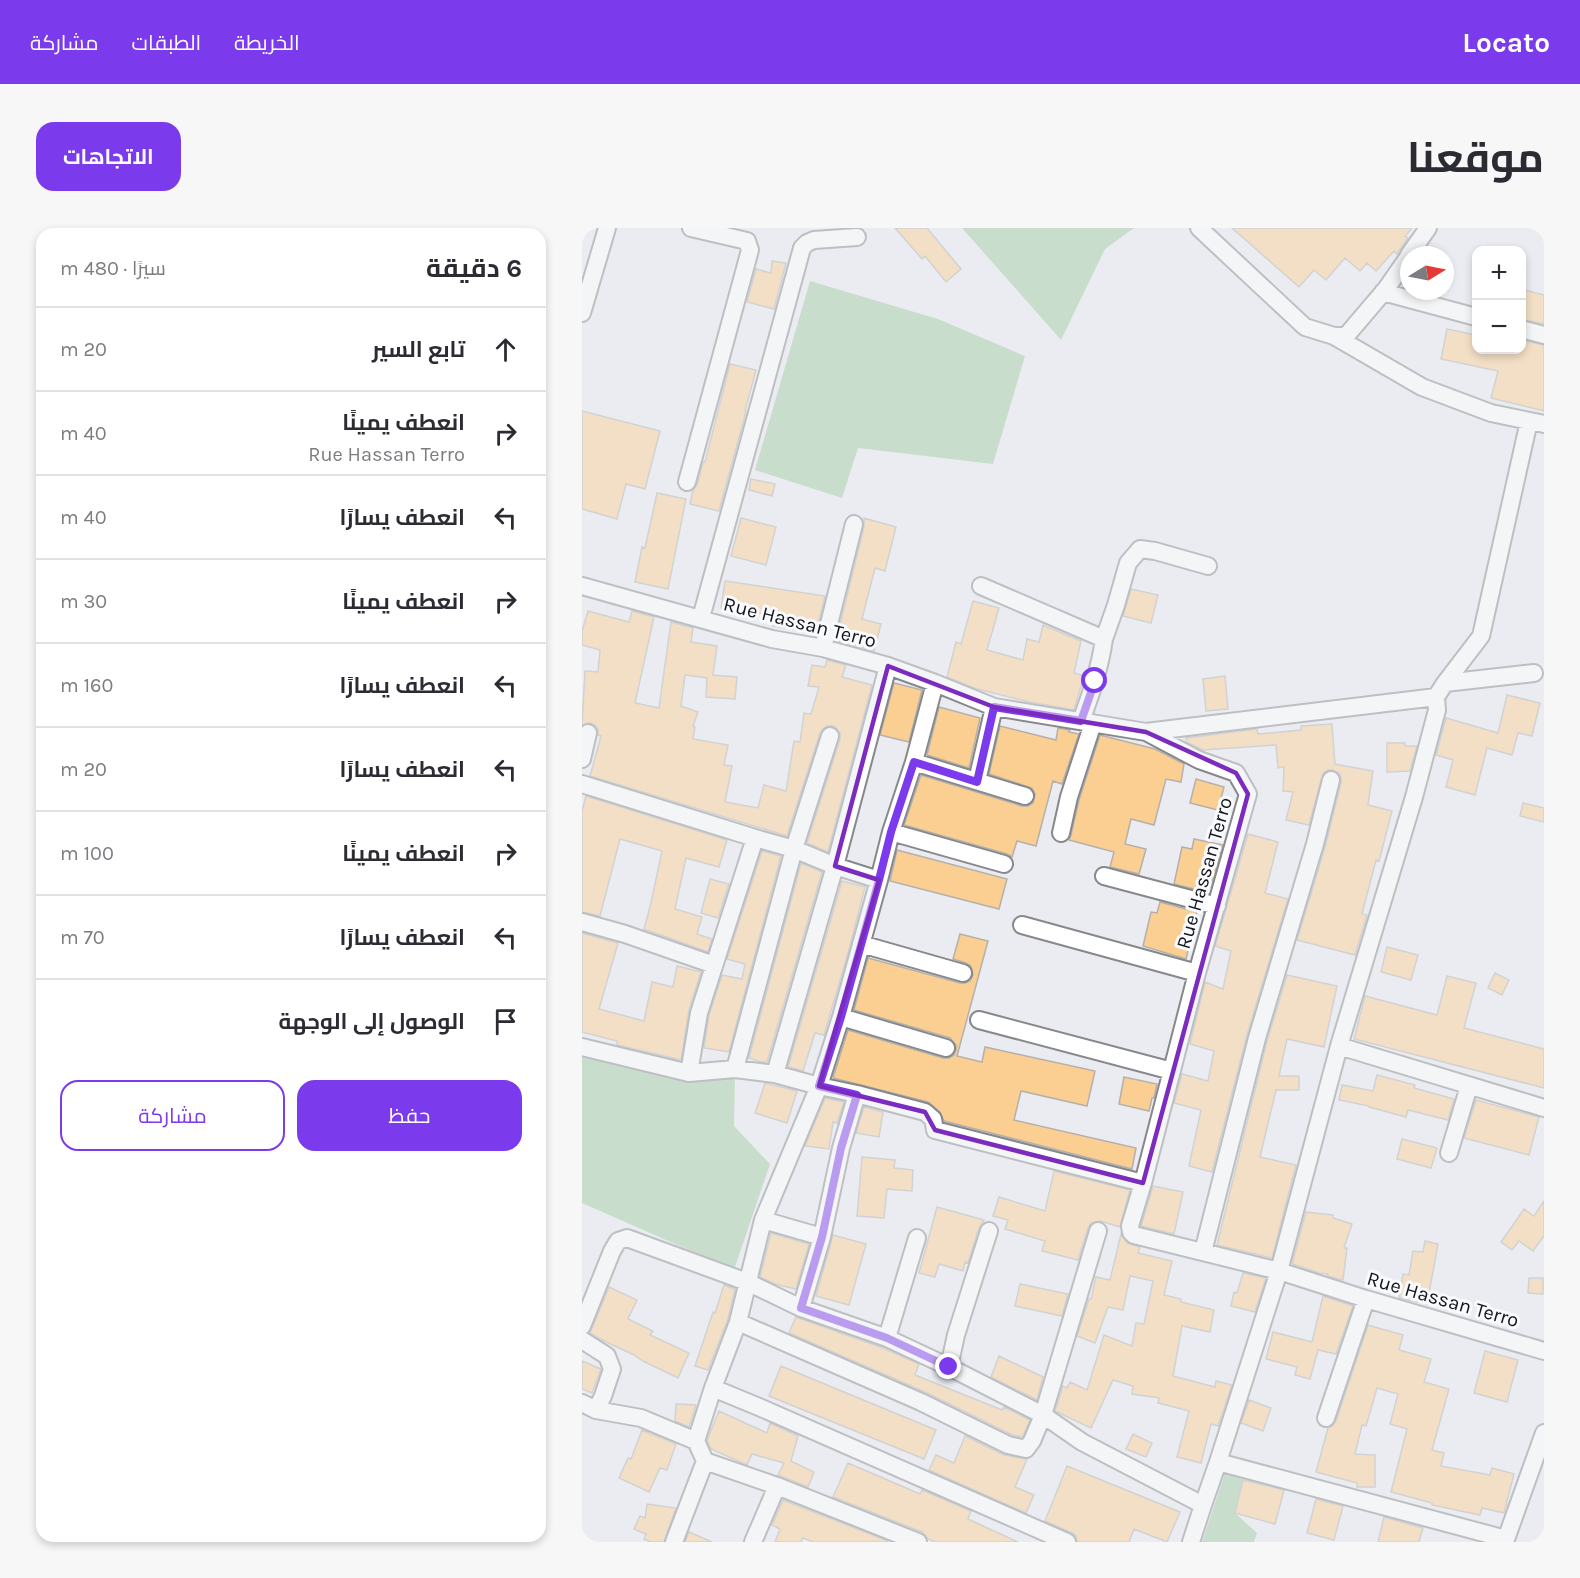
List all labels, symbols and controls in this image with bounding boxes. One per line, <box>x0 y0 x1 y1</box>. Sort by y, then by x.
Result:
text: Locato <box>1462 26 1550 59</box>
text: مشاركة <box>30 31 99 55</box>
text: الطبقات <box>132 31 201 55</box>
text: الخريطة <box>234 31 300 55</box>
button: الاتجاهات <box>36 122 181 191</box>
text: موقعنا <box>1407 133 1544 183</box>
north arrow <box>1400 246 1454 300</box>
map controls <box>1472 246 1526 354</box>
button: + <box>1472 246 1526 300</box>
text: 6 دقيقة <box>426 253 522 284</box>
text: سيرًا · 480 m <box>60 257 166 280</box>
button: − <box>1472 300 1526 354</box>
icon: ahead <box>489 333 522 366</box>
text: تابع السير <box>372 337 465 363</box>
text: 20 m <box>60 338 107 361</box>
text: انعطف يمينًا <box>342 410 465 436</box>
icon: right <box>489 417 522 450</box>
text: 40 m <box>60 422 107 445</box>
text: Rue Hassan Terro <box>308 443 465 466</box>
icon: left <box>489 501 522 534</box>
text: انعطف يسارًا <box>339 505 465 531</box>
text: 40 m <box>60 506 107 529</box>
icon: right <box>489 585 522 618</box>
text: انعطف يمينًا <box>342 589 465 615</box>
text: 30 m <box>60 590 107 613</box>
street label: Rue Hassan Terro <box>721 592 879 653</box>
route start <box>1081 667 1107 693</box>
icon: left <box>489 669 522 702</box>
text: انعطف يسارًا <box>339 673 465 699</box>
text: 160 m <box>60 674 113 697</box>
icon: left <box>489 753 522 786</box>
text: انعطف يسارًا <box>339 757 465 783</box>
text: 20 m <box>60 758 107 781</box>
street label: Rue Hassan Terro <box>1172 795 1237 952</box>
icon: right <box>489 837 522 870</box>
text: انعطف يمينًا <box>342 841 465 867</box>
text: 100 m <box>60 842 114 865</box>
icon: left <box>489 921 522 954</box>
text: انعطف يسارًا <box>339 925 465 951</box>
text: 70 m <box>60 926 105 949</box>
icon: arrive <box>489 1005 522 1038</box>
text: الوصول إلى الوجهة <box>279 1009 465 1035</box>
button: مشاركة <box>60 1080 285 1151</box>
button: حفظ <box>297 1080 522 1151</box>
street label: Rue Hassan Terro <box>1364 1267 1521 1332</box>
route end <box>935 1353 961 1379</box>

